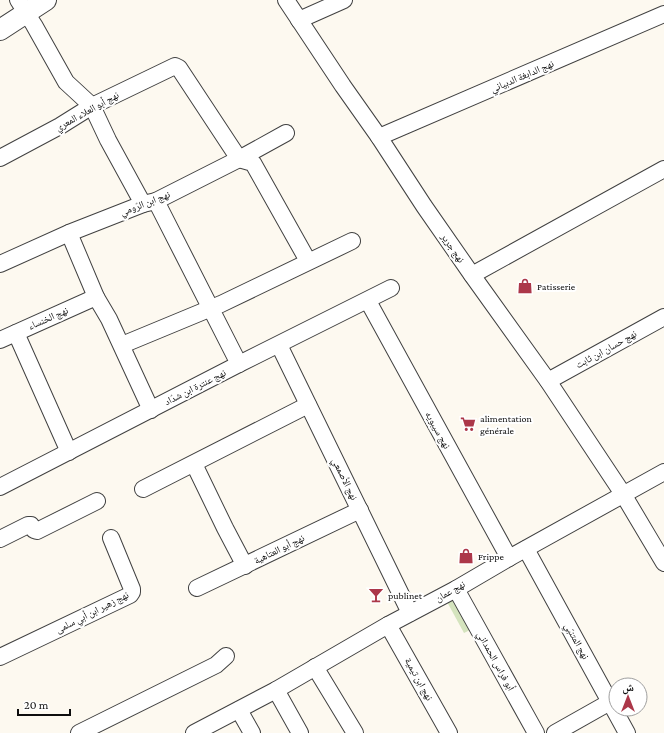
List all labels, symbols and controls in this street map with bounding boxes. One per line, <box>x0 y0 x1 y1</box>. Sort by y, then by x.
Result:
street label: نهج الدابغة الدبياني <box>489 58 557 97</box>
street label: نهج أبو العلاء المعري <box>53 88 122 135</box>
street label: نهج ابن الرّومي <box>118 188 173 220</box>
street label: نهج جرير <box>438 231 467 265</box>
shop icon: Patisserie <box>516 277 534 295</box>
place label: Patisserie <box>537 281 576 292</box>
street label: نهج الخنساء <box>26 304 70 333</box>
street label: نهج حسان ابن ثابت <box>574 328 639 371</box>
street label: نهج عنترة ابن شدّاد <box>162 367 228 408</box>
street label: نهج سيبويه <box>422 409 453 451</box>
place label: alimentation générale <box>480 413 532 436</box>
supermarket icon: alimentation générale <box>459 415 477 433</box>
street label: نهج الأصمعي <box>328 456 360 503</box>
street label: نهج أبو العتاهية <box>252 531 307 567</box>
shop icon: Frippe <box>457 547 475 565</box>
place label: Frippe <box>478 551 505 562</box>
street label: نهج عمان <box>433 578 468 605</box>
bar icon: publinet <box>367 586 385 604</box>
street label: نهج زهير ابن أبي سلمى <box>53 588 132 637</box>
place label: publinet <box>388 590 423 601</box>
street label: نهج المتنبّي <box>560 621 592 663</box>
street label: أبو فراس الحمداني <box>473 629 518 694</box>
street label: نهج ابن تيمية <box>402 656 435 703</box>
north arrow <box>608 677 648 717</box>
text: ش <box>622 681 634 695</box>
scale bar <box>18 691 70 717</box>
text: 20 m <box>24 698 49 712</box>

